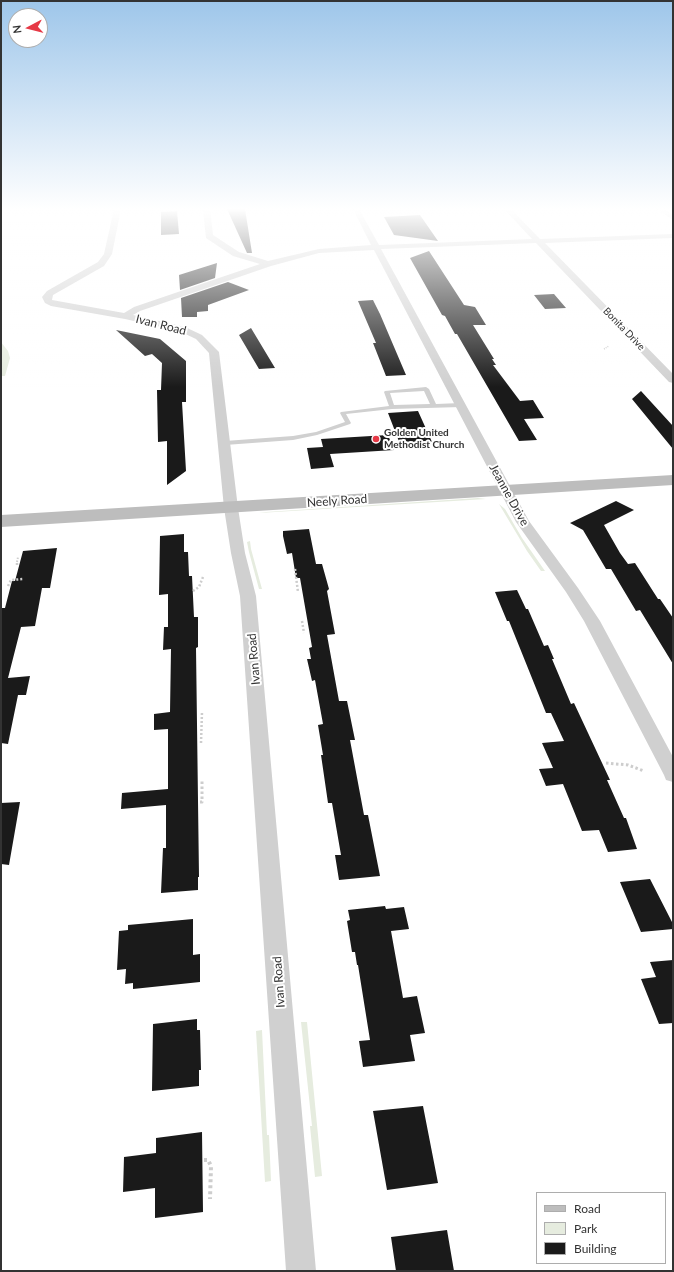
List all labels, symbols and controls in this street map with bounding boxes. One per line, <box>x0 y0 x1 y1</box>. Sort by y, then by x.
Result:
north arrow <box>8 8 48 48</box>
text: N <box>10 24 24 34</box>
street label: Bonita Drive <box>601 305 647 353</box>
street label: Ivan Road <box>134 312 188 338</box>
place label: Golden United Methodist Church <box>384 427 464 450</box>
marker: Golden United Methodist Church <box>371 434 381 444</box>
street label: Jeanne Drive <box>486 462 532 528</box>
street label: Neely Road <box>306 492 368 510</box>
street label: Ivan Road <box>245 633 263 685</box>
street label: Ivan Road <box>270 956 288 1008</box>
legend <box>536 1192 666 1264</box>
text: Road <box>574 1201 601 1216</box>
text: Park <box>574 1221 597 1236</box>
text: Building <box>574 1241 617 1256</box>

